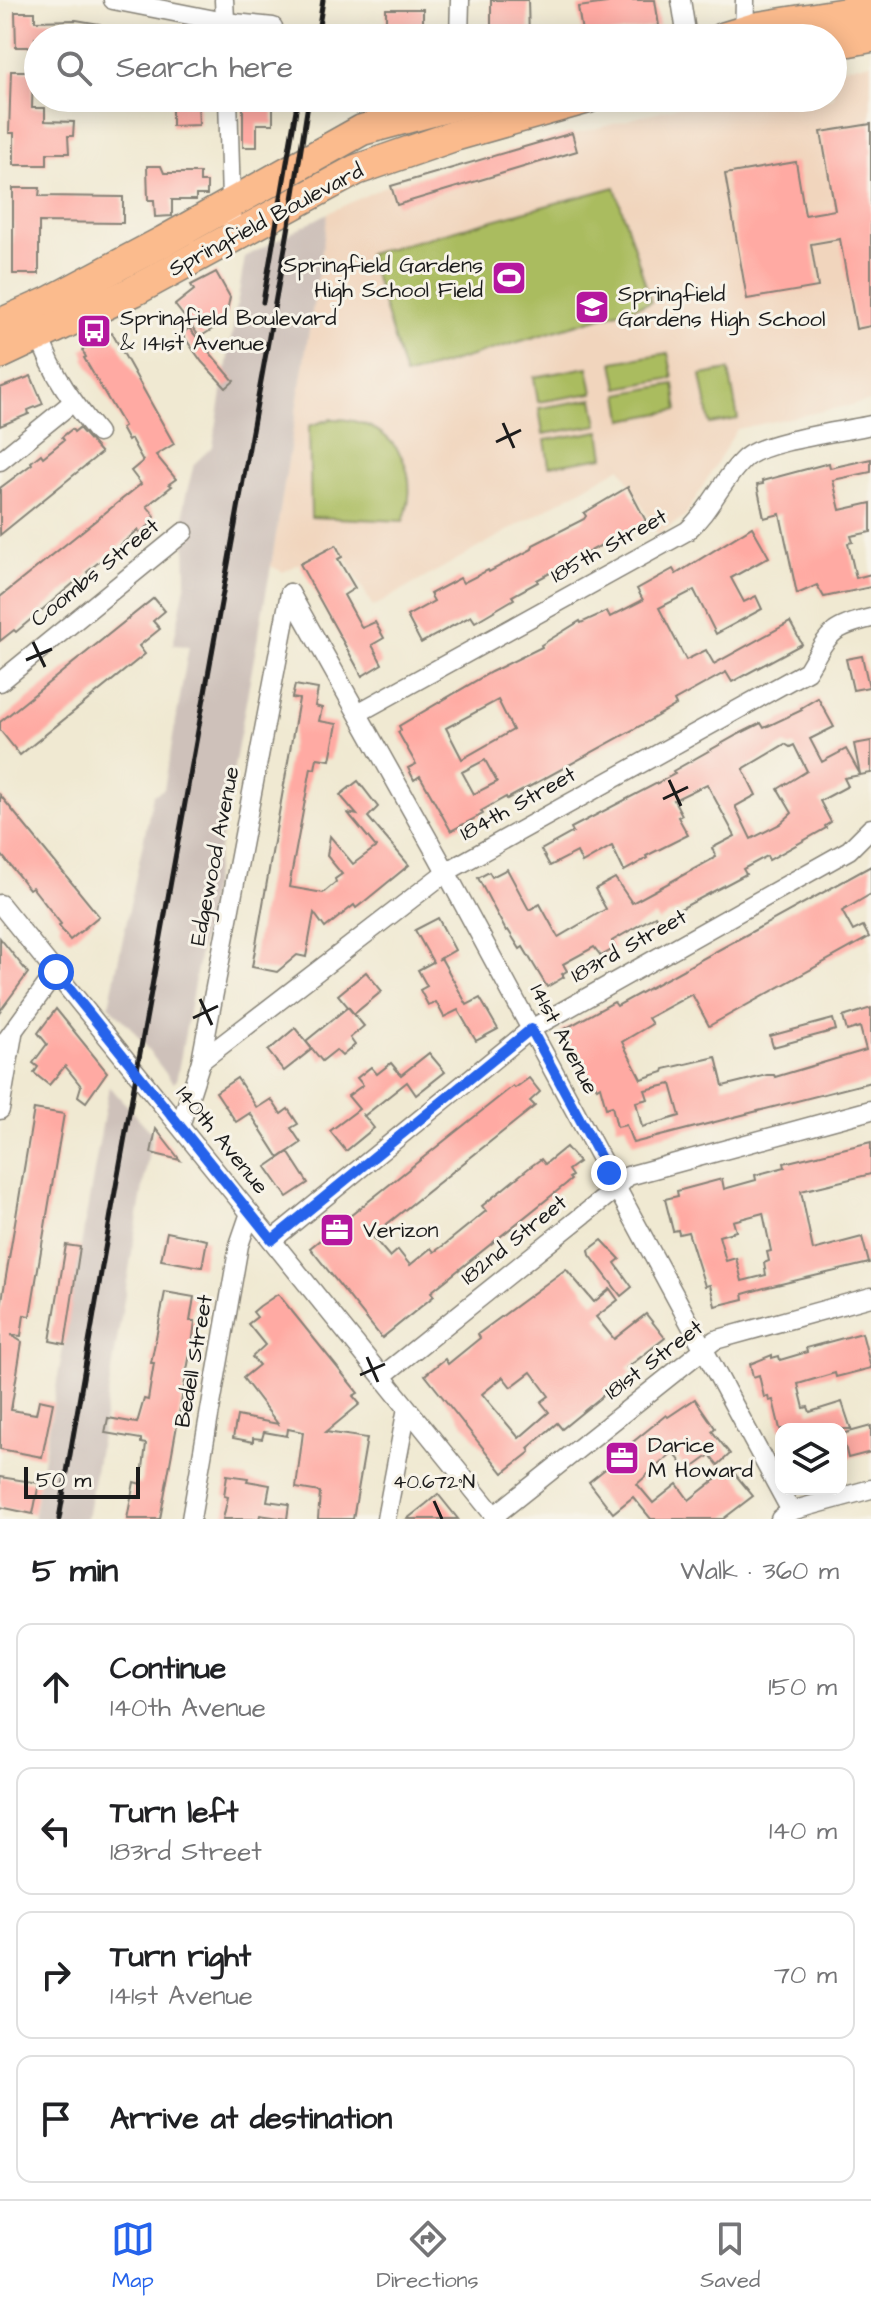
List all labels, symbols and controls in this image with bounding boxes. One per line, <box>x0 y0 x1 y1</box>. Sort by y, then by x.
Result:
search box <box>24 24 847 112</box>
icon: search <box>52 46 96 90</box>
text: Search here <box>116 47 293 89</box>
street label: Springfield Boulevard <box>163 155 369 285</box>
place label: Springfield Gardens High School Field <box>283 250 483 307</box>
sports icon: Springfield Gardens High School Field <box>490 259 528 297</box>
place label: Springfield Gardens High School <box>618 279 825 336</box>
school or university icon: Springfield Gardens High School <box>573 288 611 326</box>
place label: Springfield Boulevard & 141st Avenue <box>120 303 337 359</box>
bus stop icon: Springfield Boulevard & 141st Avenue <box>75 312 113 350</box>
street label: 185th Street <box>545 501 673 591</box>
street label: Coombs Street <box>24 511 166 635</box>
street label: 184th Street <box>454 759 582 849</box>
street label: Edgewood Avenue <box>182 764 249 948</box>
street label: 183rd Street <box>565 901 693 991</box>
route start <box>38 954 74 990</box>
street label: 141st Avenue <box>522 978 606 1100</box>
street label: 140th Avenue <box>168 1079 276 1201</box>
route end <box>591 1155 627 1191</box>
street label: 182nd Street <box>454 1187 574 1293</box>
office icon: Verizon <box>318 1211 356 1249</box>
place label: Verizon <box>363 1215 438 1246</box>
street label: Bedell Street <box>167 1292 221 1430</box>
street label: 181st Street <box>598 1313 710 1407</box>
map controls <box>775 1423 847 1495</box>
button: layers <box>775 1423 847 1495</box>
place label: Darice M Howard <box>648 1430 753 1486</box>
office icon: Darice M Howard <box>603 1439 641 1477</box>
scale bar <box>24 1463 140 1499</box>
text: 50 m <box>36 1465 91 1496</box>
text: 40.672°N <box>393 1468 475 1496</box>
text: 5 min <box>32 1547 118 1595</box>
text: Walk · 360 m <box>680 1553 839 1589</box>
text: Continue <box>110 1648 226 1690</box>
icon: ahead <box>34 1665 78 1709</box>
text: 150 m <box>768 1669 837 1705</box>
text: 140th Avenue <box>110 1690 266 1726</box>
text: Turn left <box>110 1792 238 1834</box>
icon: left <box>34 1809 78 1853</box>
text: 140 m <box>769 1813 837 1849</box>
text: 183rd Street <box>110 1834 262 1870</box>
text: Turn right <box>110 1936 251 1978</box>
icon: right <box>34 1953 78 1997</box>
text: 70 m <box>774 1957 837 1993</box>
text: 141st Avenue <box>110 1978 253 2014</box>
icon: arrive <box>34 2097 78 2141</box>
text: Arrive at destination <box>110 2098 392 2140</box>
tab: Map <box>111 2217 155 2296</box>
tab: Directions <box>376 2217 479 2296</box>
tab: Saved <box>700 2217 760 2296</box>

